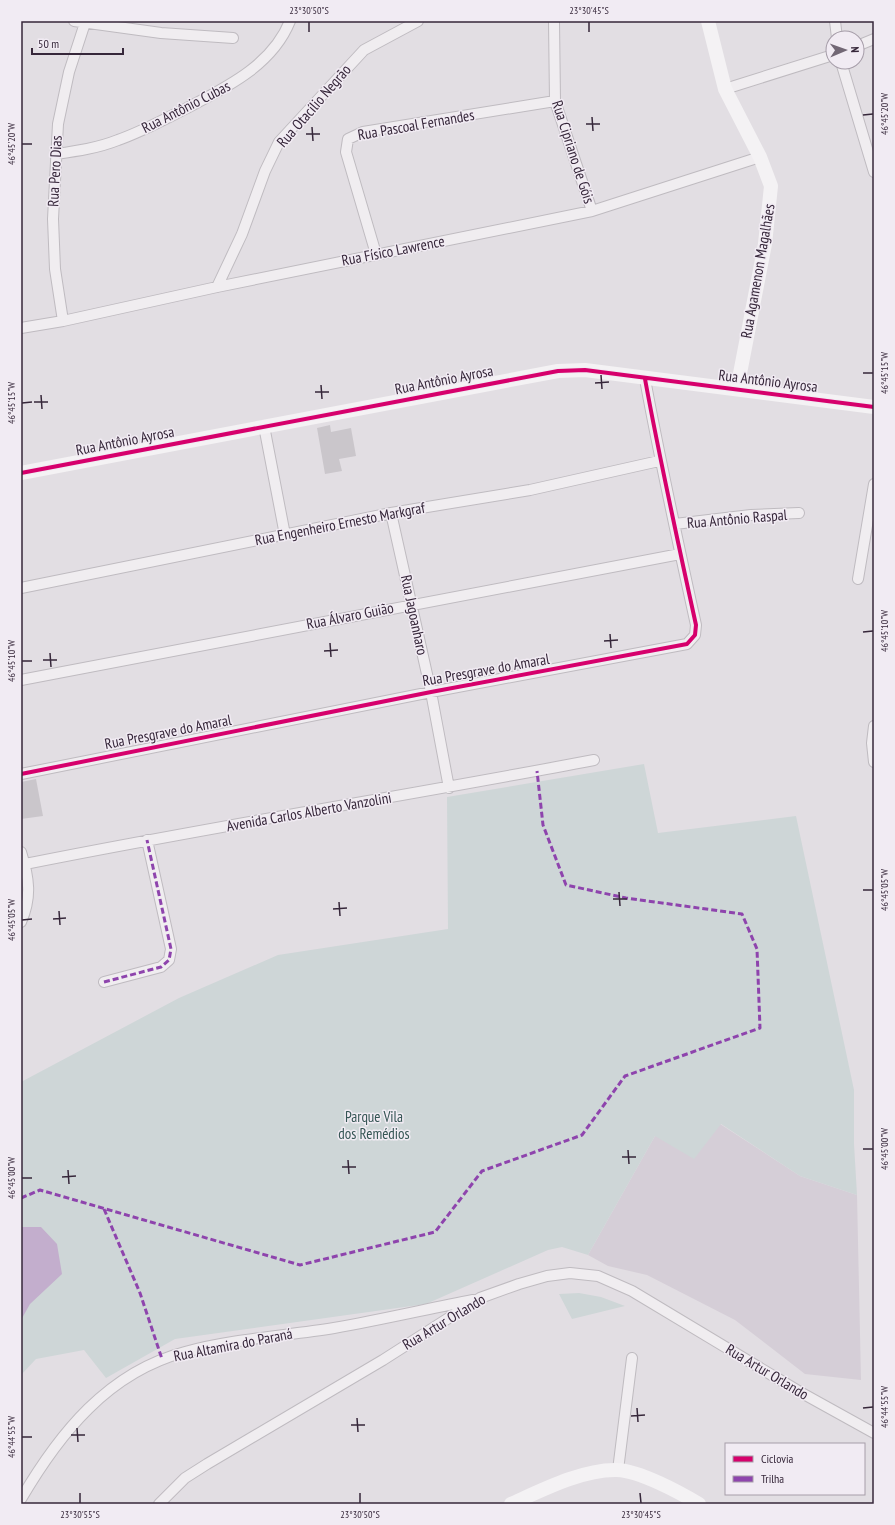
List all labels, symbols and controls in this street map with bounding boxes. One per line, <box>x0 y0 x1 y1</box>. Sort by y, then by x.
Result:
text: 23°30'50"S <box>289 4 329 17</box>
text: 23°30'45"S <box>569 4 609 17</box>
scale bar <box>32 30 123 56</box>
north arrow <box>825 30 865 70</box>
text: 50 m <box>38 36 59 51</box>
text: N <box>848 46 862 53</box>
street label: Rua Otacílio Negrão <box>273 60 355 151</box>
street label: Rua Antônio Cubas <box>138 76 233 137</box>
text: 46°45'20"W <box>878 93 891 135</box>
street label: Rua Cipriano de Góis <box>548 98 599 206</box>
street label: Rua Pascoal Fernandes <box>356 105 476 144</box>
text: 46°45'20"W <box>5 123 18 165</box>
street label: Rua Pero Dias <box>43 135 66 207</box>
street label: Rua Agamenon Magalhães <box>736 202 779 340</box>
street label: Rua Físico Lawrence <box>340 231 446 270</box>
text: 46°45'15"W <box>878 352 891 394</box>
street label: Rua Antônio Ayrosa <box>393 361 495 398</box>
street label: Rua Antônio Ayrosa <box>717 365 819 396</box>
text: 46°45'15"W <box>5 382 18 424</box>
street label: Rua Antônio Ayrosa <box>74 422 176 459</box>
street label: Rua Engenheiro Ernesto Markgraf <box>253 497 428 549</box>
street label: Rua Antônio Raspal <box>686 505 788 532</box>
street label: Rua Jagoanharo <box>397 573 432 657</box>
street label: Rua Álvaro Guião <box>305 598 395 633</box>
text: 46°45'10"W <box>878 610 891 652</box>
text: 46°45'10"W <box>5 640 18 682</box>
street label: Rua Presgrave do Amaral <box>421 649 551 690</box>
street label: Rua Presgrave do Amaral <box>103 710 233 753</box>
street label: Avenida Carlos Alberto Vanzolini <box>225 788 393 835</box>
text: 46°45'05"W <box>878 869 891 911</box>
text: 46°45'05"W <box>5 899 18 941</box>
park label: Parque Vila dos Remédios <box>338 1107 410 1143</box>
text: 46°45'00"W <box>878 1128 891 1170</box>
text: 46°45'00"W <box>5 1157 18 1199</box>
street label: Rua Artur Orlando <box>399 1289 489 1354</box>
street label: Rua Altamira do Paraná <box>172 1324 294 1365</box>
street label: Rua Artur Orlando <box>722 1339 812 1404</box>
text: 46°44'55"W <box>878 1386 891 1428</box>
text: 46°44'55"W <box>5 1416 18 1458</box>
legend <box>725 1443 865 1495</box>
text: Ciclovia <box>761 1451 793 1466</box>
text: Trilha <box>761 1471 784 1486</box>
text: 23°30'55"S <box>60 1508 100 1521</box>
text: 23°30'50"S <box>340 1508 380 1521</box>
text: 23°30'45"S <box>621 1508 661 1521</box>

